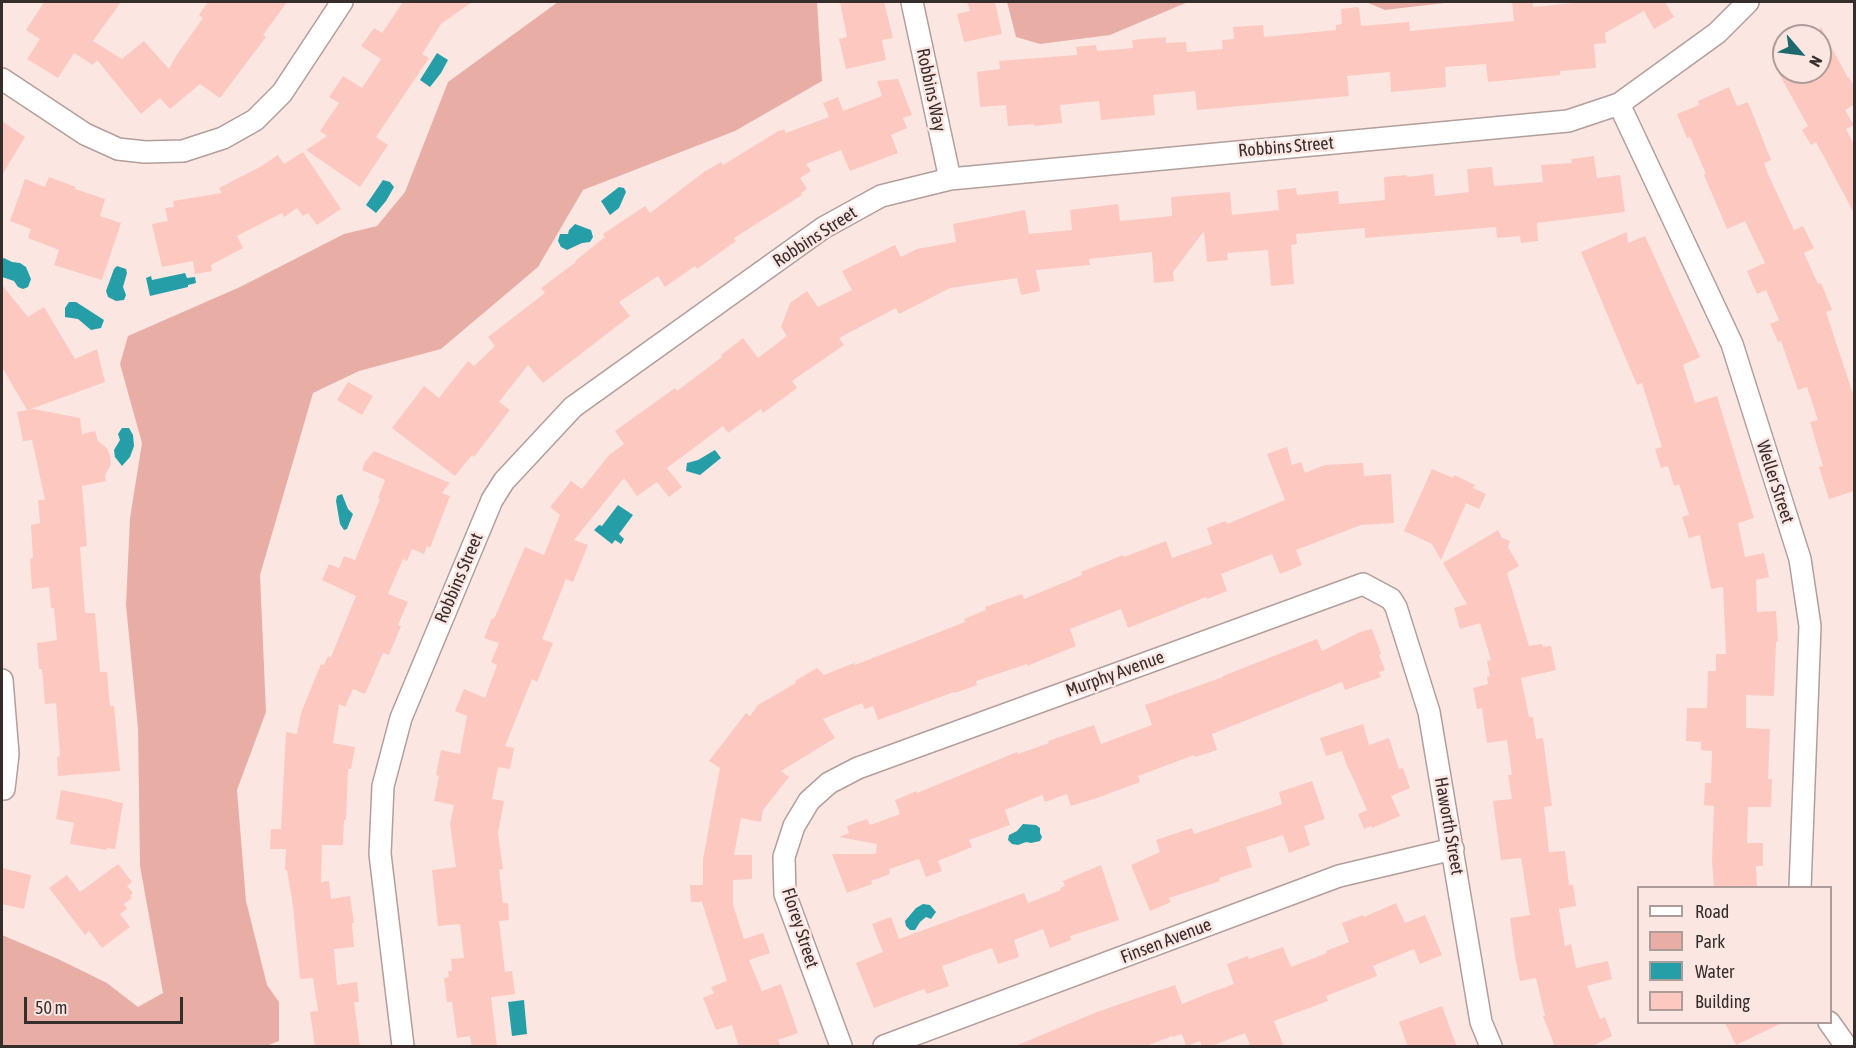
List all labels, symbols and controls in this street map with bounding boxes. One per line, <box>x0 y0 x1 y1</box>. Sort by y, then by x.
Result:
north arrow <box>1772 24 1832 84</box>
street label: Robbins Way <box>912 46 950 134</box>
text: N <box>1806 53 1826 70</box>
street label: Robbins Street <box>1237 132 1335 162</box>
street label: Robbins Street <box>769 202 861 272</box>
street label: Weller Street <box>1752 438 1798 526</box>
street label: Robbins Street <box>430 530 488 626</box>
street label: Murphy Avenue <box>1063 646 1167 702</box>
street label: Haworth Street <box>1430 775 1468 877</box>
street label: Florey Street <box>777 885 823 971</box>
legend <box>1637 886 1832 1024</box>
text: Road <box>1695 901 1729 922</box>
street label: Finsen Avenue <box>1117 914 1215 968</box>
text: Park <box>1695 931 1725 952</box>
text: Water <box>1695 961 1734 982</box>
scale bar <box>27 985 186 1023</box>
text: Building <box>1695 991 1750 1012</box>
text: 50 m <box>35 997 67 1018</box>

